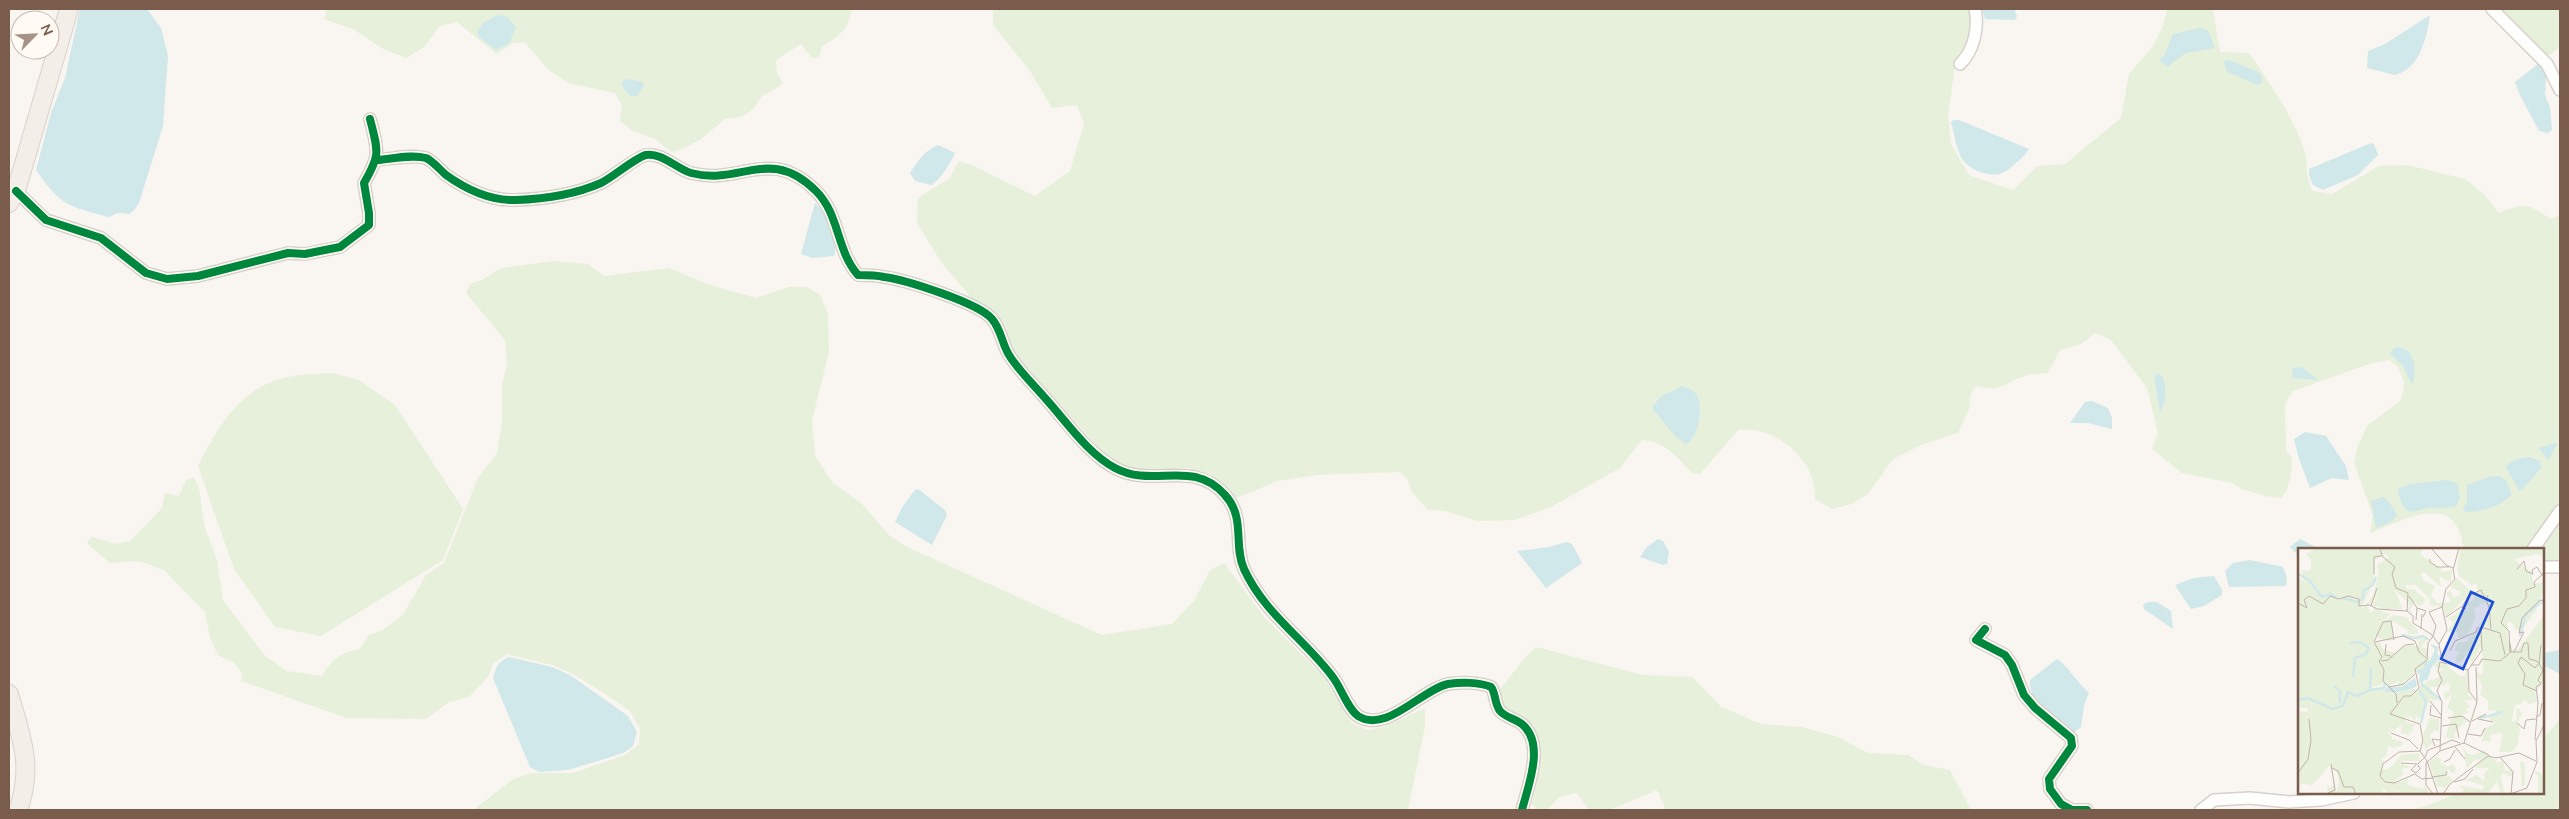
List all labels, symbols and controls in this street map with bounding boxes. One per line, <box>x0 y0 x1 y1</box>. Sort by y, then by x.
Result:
north arrow <box>10 10 60 60</box>
text: N <box>37 21 57 38</box>
inset map <box>2298 548 2544 794</box>

